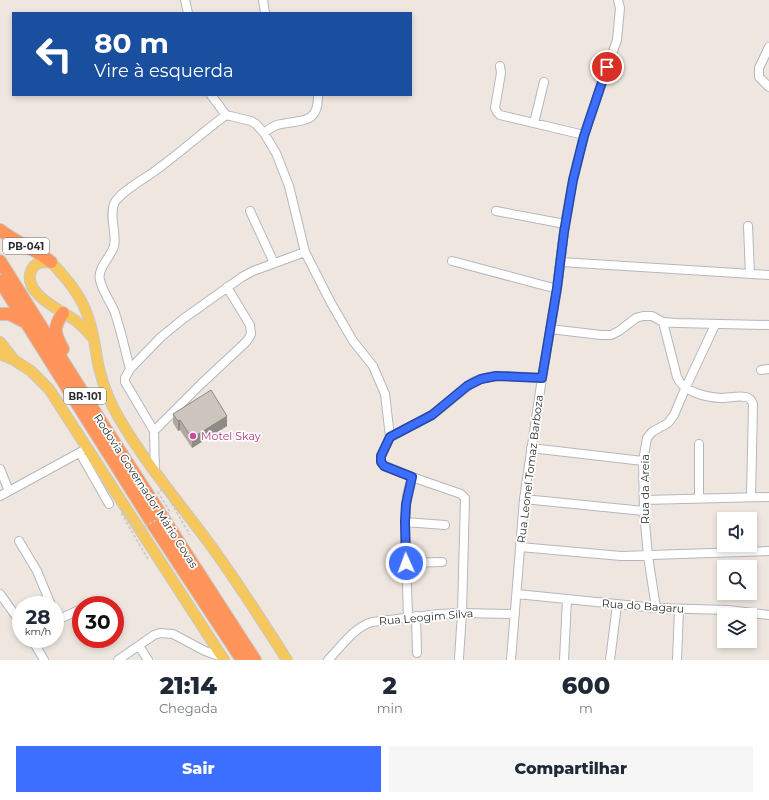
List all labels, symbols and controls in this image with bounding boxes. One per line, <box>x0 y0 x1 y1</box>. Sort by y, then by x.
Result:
text: 80 m <box>94 26 169 60</box>
icon: left <box>28 28 80 80</box>
pin <box>590 50 624 84</box>
icon: arrive <box>596 56 618 78</box>
text: Vire à esquerda <box>94 60 234 82</box>
road number: PB-041 <box>3 238 49 254</box>
road number: BR-101 <box>64 388 106 404</box>
street label: Rua Leonel Tomaz Barboza <box>514 394 546 544</box>
street label: Rodovia Governador Mário Covas <box>91 411 201 571</box>
place label: Motel Skay <box>201 429 261 443</box>
marker: Motel Skay <box>188 431 198 441</box>
street label: Rua da Areia <box>638 454 652 524</box>
map controls <box>717 512 757 648</box>
button: sound <box>717 512 757 552</box>
position arrow <box>385 542 427 584</box>
button: search <box>717 560 757 600</box>
speed limit sign: 30 <box>72 596 124 648</box>
street label: Rua do Bagaru <box>601 596 685 616</box>
text: 28 <box>26 605 51 629</box>
street label: Rua Leogim Silva <box>378 606 474 628</box>
button: layers <box>717 608 757 648</box>
text: km/h <box>25 625 51 638</box>
text: 21:14 <box>160 671 217 700</box>
text: 2 <box>383 671 397 700</box>
text: 600 <box>562 671 610 700</box>
text: Chegada <box>159 700 218 716</box>
text: min <box>377 700 403 716</box>
text: m <box>579 700 593 716</box>
button: Sair <box>16 746 381 792</box>
button: Compartilhar <box>389 746 753 792</box>

